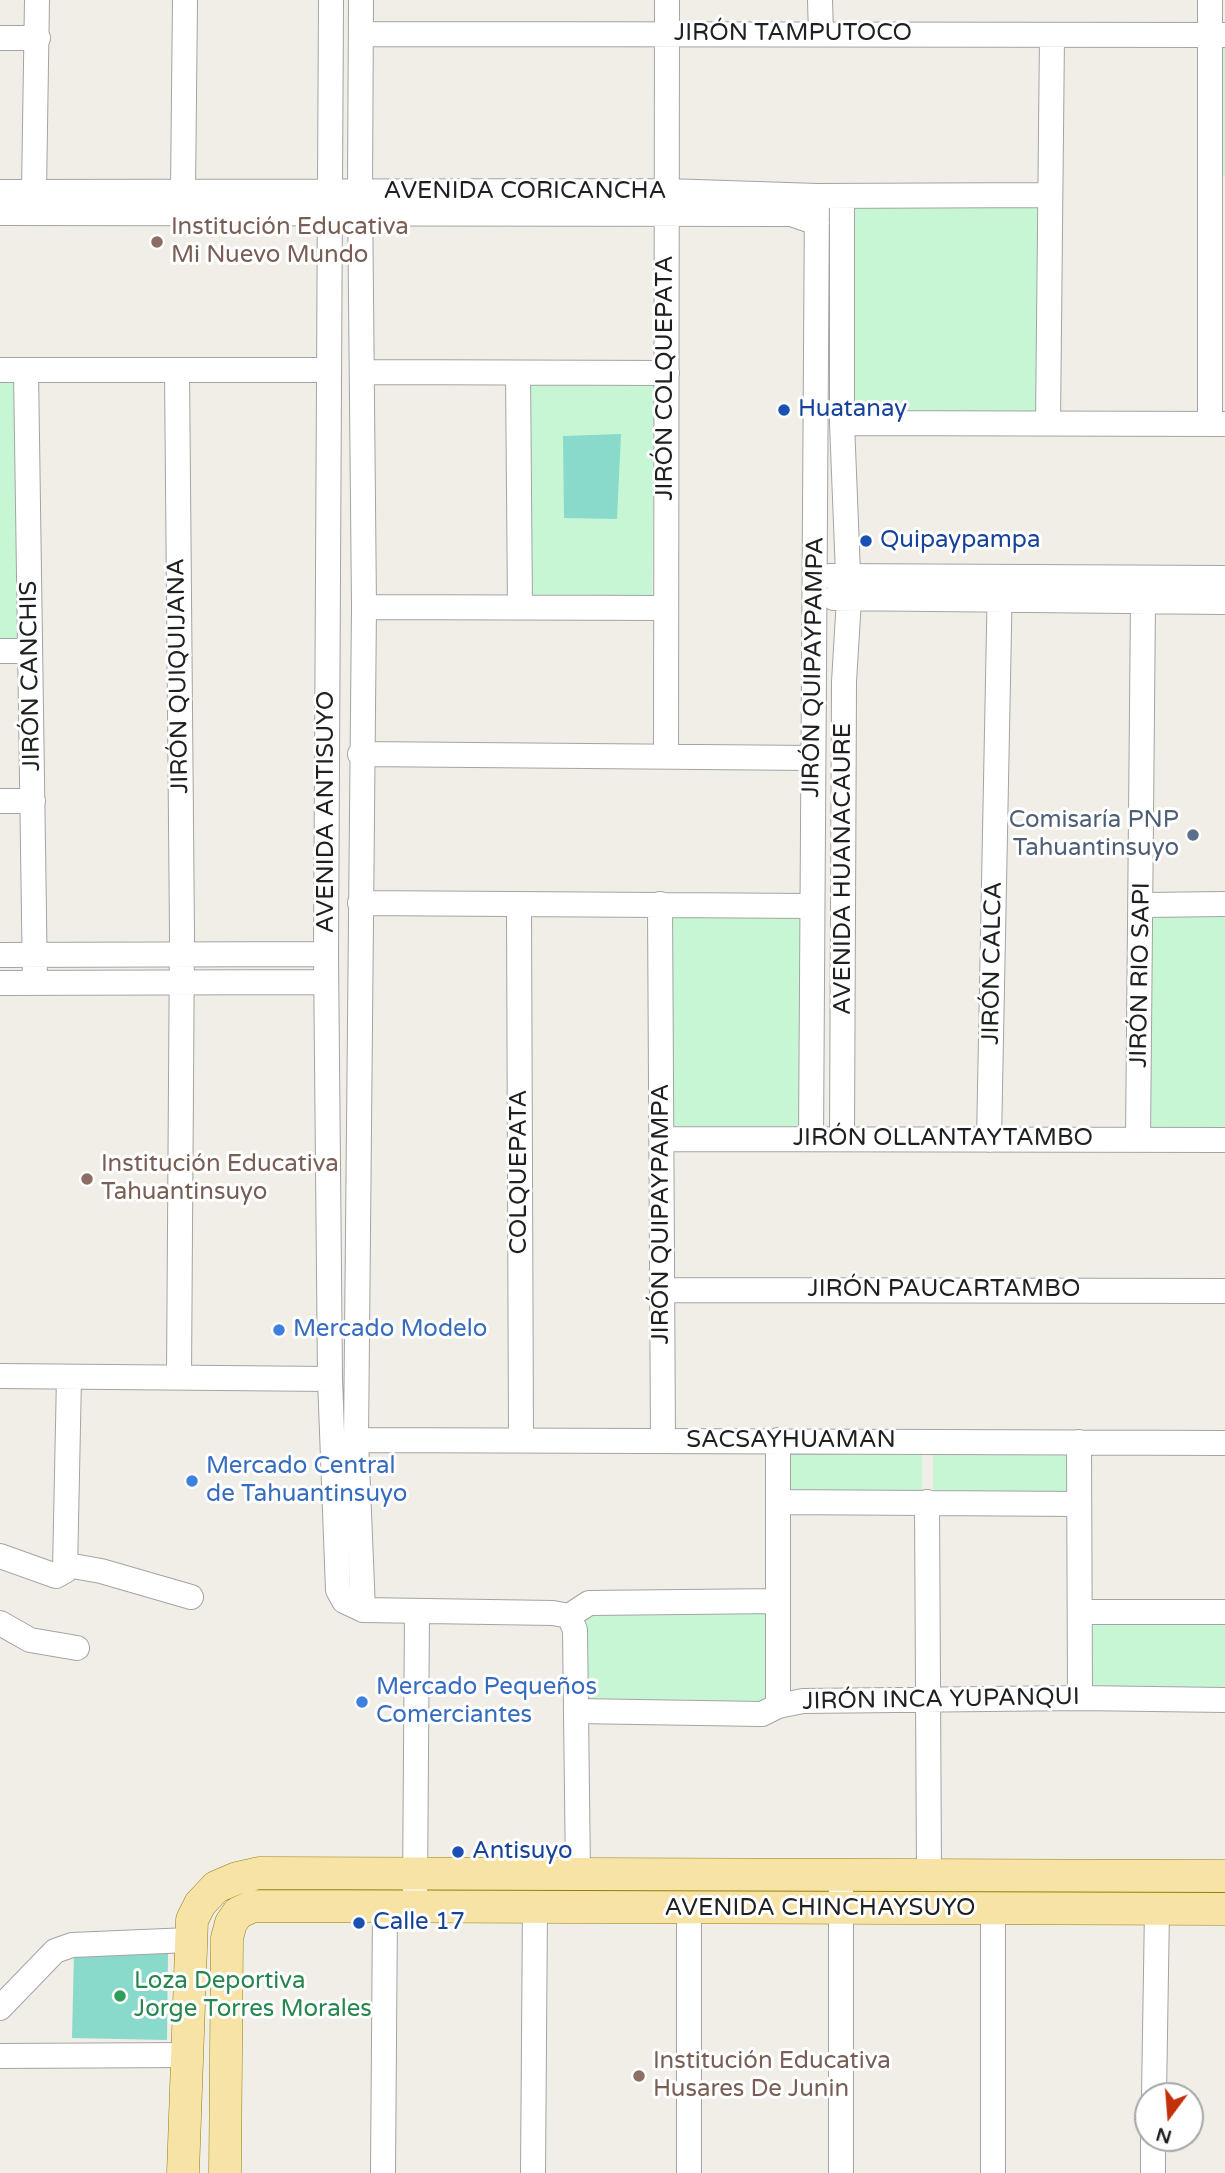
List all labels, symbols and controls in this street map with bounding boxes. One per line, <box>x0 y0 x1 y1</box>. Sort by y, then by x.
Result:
street label: JIRÓN TAMPUTOCO <box>674 20 912 48</box>
street label: AVENIDA CORICANCHA <box>384 178 666 206</box>
place label: Institución Educativa Mi Nuevo Mundo <box>171 214 409 270</box>
marker: Institución Educativa Mi Nuevo Mundo <box>149 234 165 250</box>
street label: JIRÓN COLQUEPATA <box>652 255 680 501</box>
place label: Huatanay <box>798 396 907 424</box>
marker: Huatanay <box>776 402 792 418</box>
place label: Quipaypampa <box>880 527 1040 555</box>
marker: Quipaypampa <box>858 533 874 549</box>
street label: JIRÓN QUIPAYPAMPA <box>797 536 831 798</box>
street label: JIRÓN QUIQUIJANA <box>163 558 195 794</box>
street label: JIRÓN CANCHIS <box>15 581 47 771</box>
street label: AVENIDA ANTISUYO <box>313 691 341 933</box>
street label: AVENIDA HUANACAURE <box>830 723 858 1015</box>
place label: Comisaría PNP Tahuantinsuyo <box>1009 807 1179 863</box>
marker: Comisaría PNP Tahuantinsuyo <box>1185 827 1201 843</box>
street label: JIRÓN CALCA <box>977 881 1009 1045</box>
street label: JIRÓN RIO SAPI <box>1125 882 1157 1068</box>
street label: JIRÓN QUIPAYPAMPA <box>648 1084 676 1344</box>
street label: COLQUEPATA <box>506 1089 534 1255</box>
street label: JIRÓN OLLANTAYTAMBO <box>793 1125 1093 1153</box>
place label: Institución Educativa Tahuantinsuyo <box>101 1151 339 1207</box>
marker: Institución Educativa Tahuantinsuyo <box>79 1171 95 1187</box>
street label: JIRÓN PAUCARTAMBO <box>808 1276 1080 1304</box>
place label: Mercado Modelo <box>293 1316 487 1344</box>
marker: Mercado Modelo <box>271 1322 287 1338</box>
street label: SACSAYHUAMAN <box>686 1427 896 1455</box>
place label: Mercado Central de Tahuantinsuyo <box>206 1453 407 1509</box>
marker: Mercado Central de Tahuantinsuyo <box>184 1473 200 1489</box>
place label: Mercado Pequeños Comerciantes <box>376 1674 597 1730</box>
street label: JIRÓN INCA YUPANQUI <box>802 1683 1080 1717</box>
marker: Mercado Pequeños Comerciantes <box>354 1694 370 1710</box>
place label: Antisuyo <box>472 1838 573 1866</box>
marker: Antisuyo <box>450 1844 466 1860</box>
street label: AVENIDA CHINCHAYSUYO <box>664 1895 976 1923</box>
place label: Calle 17 <box>373 1909 465 1937</box>
marker: Calle 17 <box>351 1915 367 1931</box>
place label: Loza Deportiva Jorge Torres Morales <box>134 1968 372 2024</box>
marker: Loza Deportiva Jorge Torres Morales <box>112 1988 128 2004</box>
place label: Institución Educativa Husares De Junin <box>653 2048 891 2104</box>
marker: Institución Educativa Husares De Junin <box>631 2068 647 2084</box>
north arrow <box>1134 2082 1204 2152</box>
text: N <box>1153 2123 1174 2148</box>

